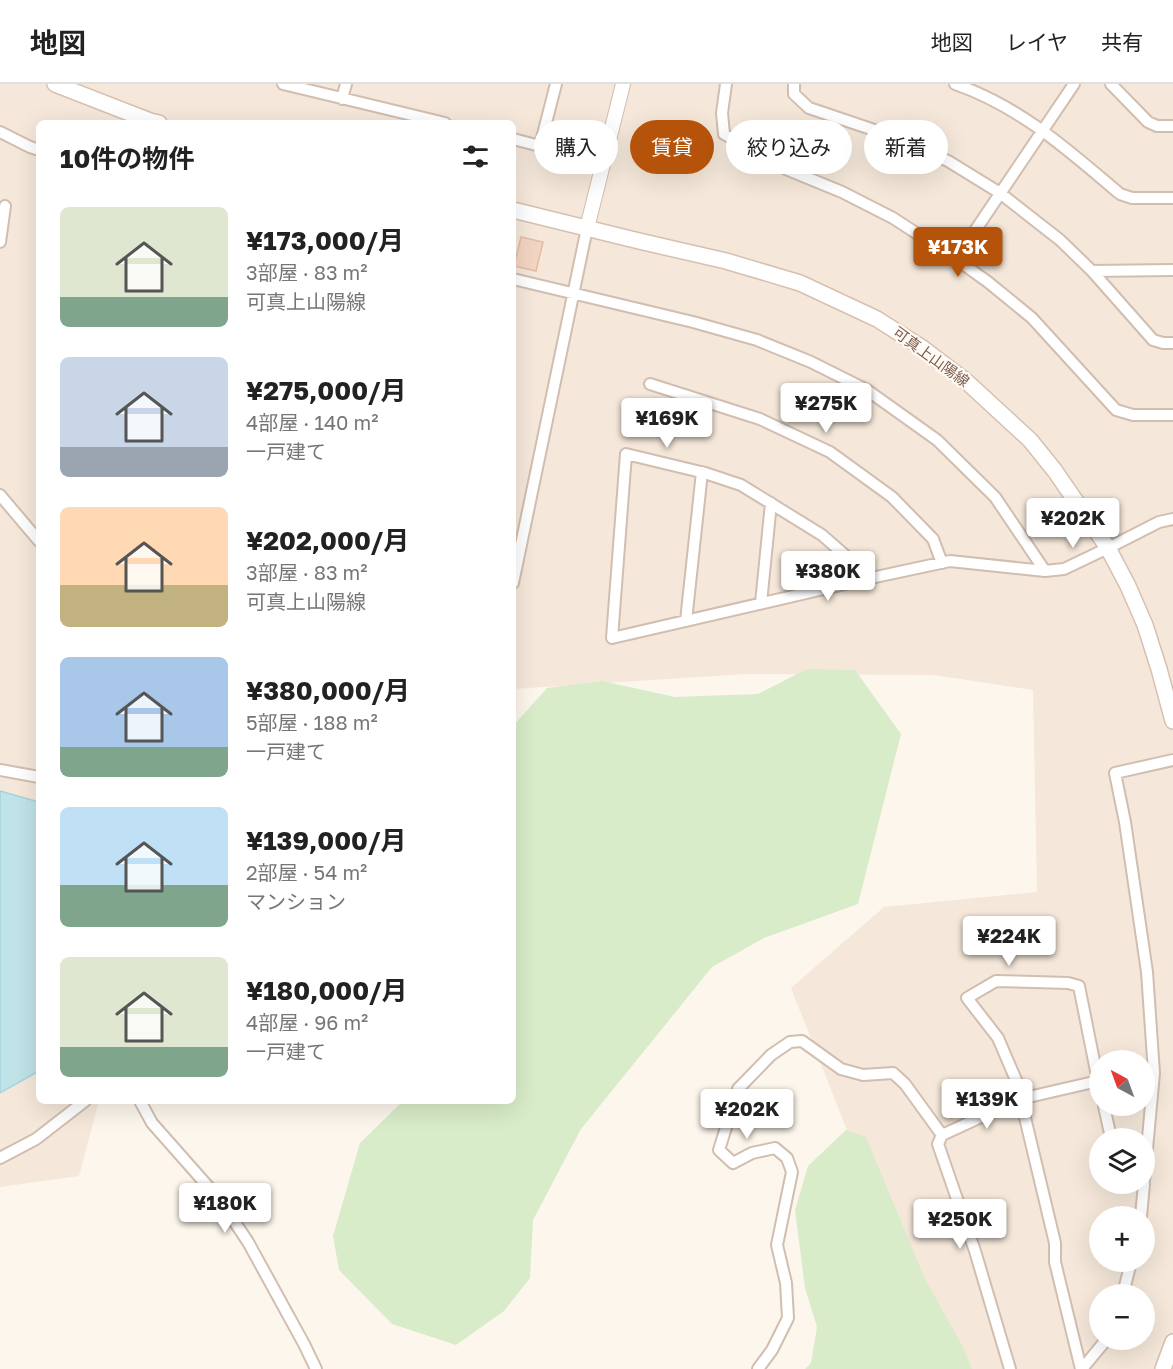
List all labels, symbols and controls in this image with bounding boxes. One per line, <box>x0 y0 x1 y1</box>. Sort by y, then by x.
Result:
text: 地図 <box>30 26 86 59</box>
text: 地図 <box>931 29 973 55</box>
text: レイヤ <box>1006 29 1068 55</box>
text: 共有 <box>1101 29 1143 55</box>
chip: 購入 <box>534 120 618 174</box>
chip: 賃貸 <box>630 120 714 174</box>
chip: 絞り込み <box>726 120 852 174</box>
chip: 新着 <box>864 120 948 174</box>
icon: filters <box>459 140 492 173</box>
text: 10件の物件 <box>60 143 194 174</box>
text: ¥173,000/月 <box>246 225 404 256</box>
pin: ¥173K <box>916 227 1000 278</box>
icon: home <box>108 231 180 303</box>
text: ¥173K <box>927 234 989 258</box>
text: 3部屋 · 83 m² <box>246 260 368 284</box>
text: 可真上山陽線 <box>246 289 366 313</box>
street label: 可真上山陽線 <box>890 322 973 390</box>
text: ¥275,000/月 <box>246 375 407 406</box>
icon: home <box>108 381 180 453</box>
pin: ¥275K <box>784 383 868 434</box>
text: ¥275K <box>795 390 858 414</box>
pin: ¥169K <box>625 398 709 449</box>
text: ¥169K <box>635 405 699 429</box>
text: 4部屋 · 140 m² <box>246 410 378 434</box>
text: 一戸建て <box>246 439 326 463</box>
pin: ¥202K <box>1031 498 1115 549</box>
text: ¥202K <box>1040 505 1106 529</box>
text: ¥202,000/月 <box>246 525 409 556</box>
icon: home <box>108 531 180 603</box>
pin: ¥380K <box>786 551 870 602</box>
text: ¥380K <box>795 558 861 582</box>
text: 3部屋 · 83 m² <box>246 560 368 584</box>
text: 可真上山陽線 <box>246 589 366 613</box>
text: ¥380,000/月 <box>246 675 410 706</box>
icon: home <box>108 681 180 753</box>
text: 5部屋 · 188 m² <box>246 710 378 734</box>
text: 一戸建て <box>246 739 326 763</box>
text: ¥139,000/月 <box>246 825 406 856</box>
icon: home <box>108 831 180 903</box>
text: 2部屋 · 54 m² <box>246 860 367 884</box>
text: マンション <box>246 889 346 913</box>
pin: ¥224K <box>967 916 1051 967</box>
text: ¥224K <box>977 923 1041 947</box>
text: ¥180,000/月 <box>246 975 408 1006</box>
icon: home <box>108 981 180 1053</box>
text: 4部屋 · 96 m² <box>246 1010 368 1034</box>
text: 一戸建て <box>246 1039 326 1063</box>
north arrow <box>1089 1050 1155 1116</box>
map controls <box>1089 1050 1155 1350</box>
pin: ¥139K <box>945 1079 1029 1130</box>
text: ¥139K <box>956 1086 1018 1110</box>
pin: ¥202K <box>705 1089 789 1140</box>
text: ¥202K <box>714 1096 780 1120</box>
button: layers <box>1089 1128 1155 1194</box>
pin: ¥180K <box>183 1183 267 1234</box>
text: ¥180K <box>193 1190 257 1214</box>
pin: ¥250K <box>918 1199 1002 1250</box>
text: ¥250K <box>927 1206 993 1230</box>
button: + <box>1089 1206 1155 1272</box>
button: − <box>1089 1284 1155 1350</box>

